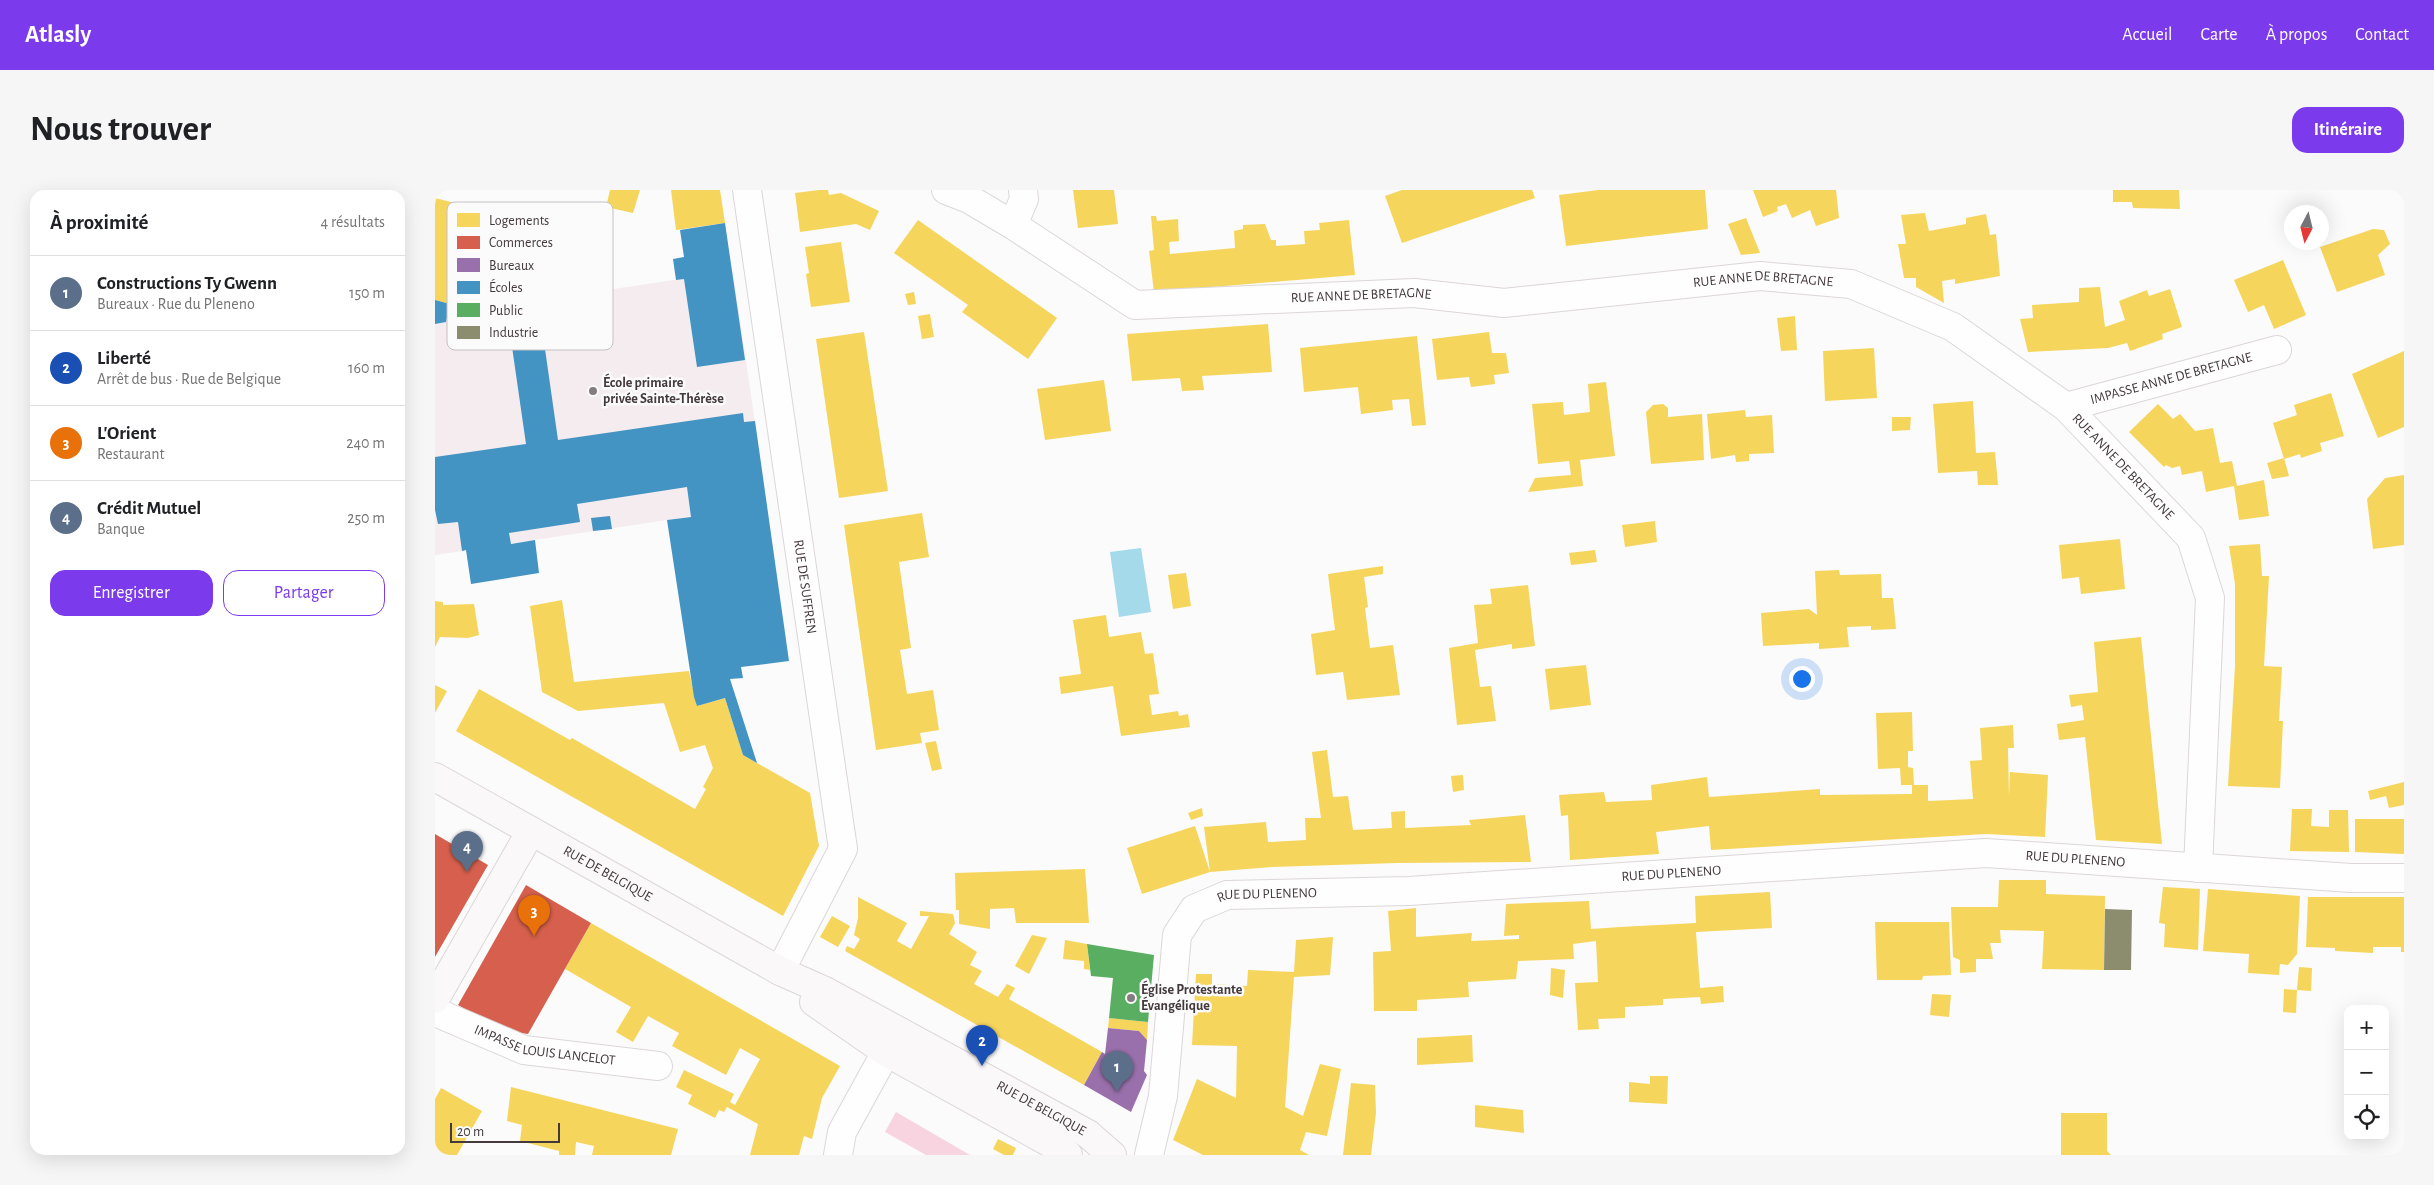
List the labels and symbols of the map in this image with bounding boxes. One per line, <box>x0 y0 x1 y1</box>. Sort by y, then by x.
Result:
legend <box>447 202 613 350</box>
north arrow <box>2284 205 2329 250</box>
text: Logements <box>489 214 549 228</box>
text: Commerces <box>489 236 553 250</box>
text: Bureaux <box>489 259 534 273</box>
street label: RUE ANNE DE BRETAGNE <box>1692 269 1834 290</box>
text: Écoles <box>489 278 523 295</box>
street label: RUE ANNE DE BRETAGNE <box>1291 286 1432 305</box>
text: Public <box>489 304 523 318</box>
text: Industrie <box>489 326 538 340</box>
street label: IMPASSE ANNE DE BRETAGNE <box>2089 350 2254 407</box>
place label: École primaire privée Sainte-Thérèse <box>603 373 724 406</box>
marker: École primaire privée Sainte-Thérèse <box>587 385 599 397</box>
street label: RUE ANNE DE BRETAGNE <box>2069 411 2177 523</box>
street label: RUE DE SUFFREN <box>791 539 819 635</box>
your location <box>1789 666 1815 692</box>
pin: 4 <box>451 831 483 872</box>
street label: RUE DE BELGIQUE <box>561 844 655 905</box>
street label: RUE DU PLENENO <box>2025 849 2126 870</box>
street label: RUE DU PLENENO <box>1621 863 1722 884</box>
street label: RUE DU PLENENO <box>1215 886 1317 905</box>
pin: 3 <box>518 895 550 936</box>
place label: Église Protestante Évangélique <box>1141 980 1243 1013</box>
marker: Église Protestante Évangélique <box>1125 992 1137 1004</box>
street label: IMPASSE LOUIS LANCELOT <box>472 1023 616 1068</box>
pin: 2 <box>966 1025 998 1066</box>
pin: 1 <box>1101 1051 1133 1092</box>
street label: RUE DE BELGIQUE <box>994 1079 1088 1139</box>
scale bar <box>450 1120 560 1143</box>

